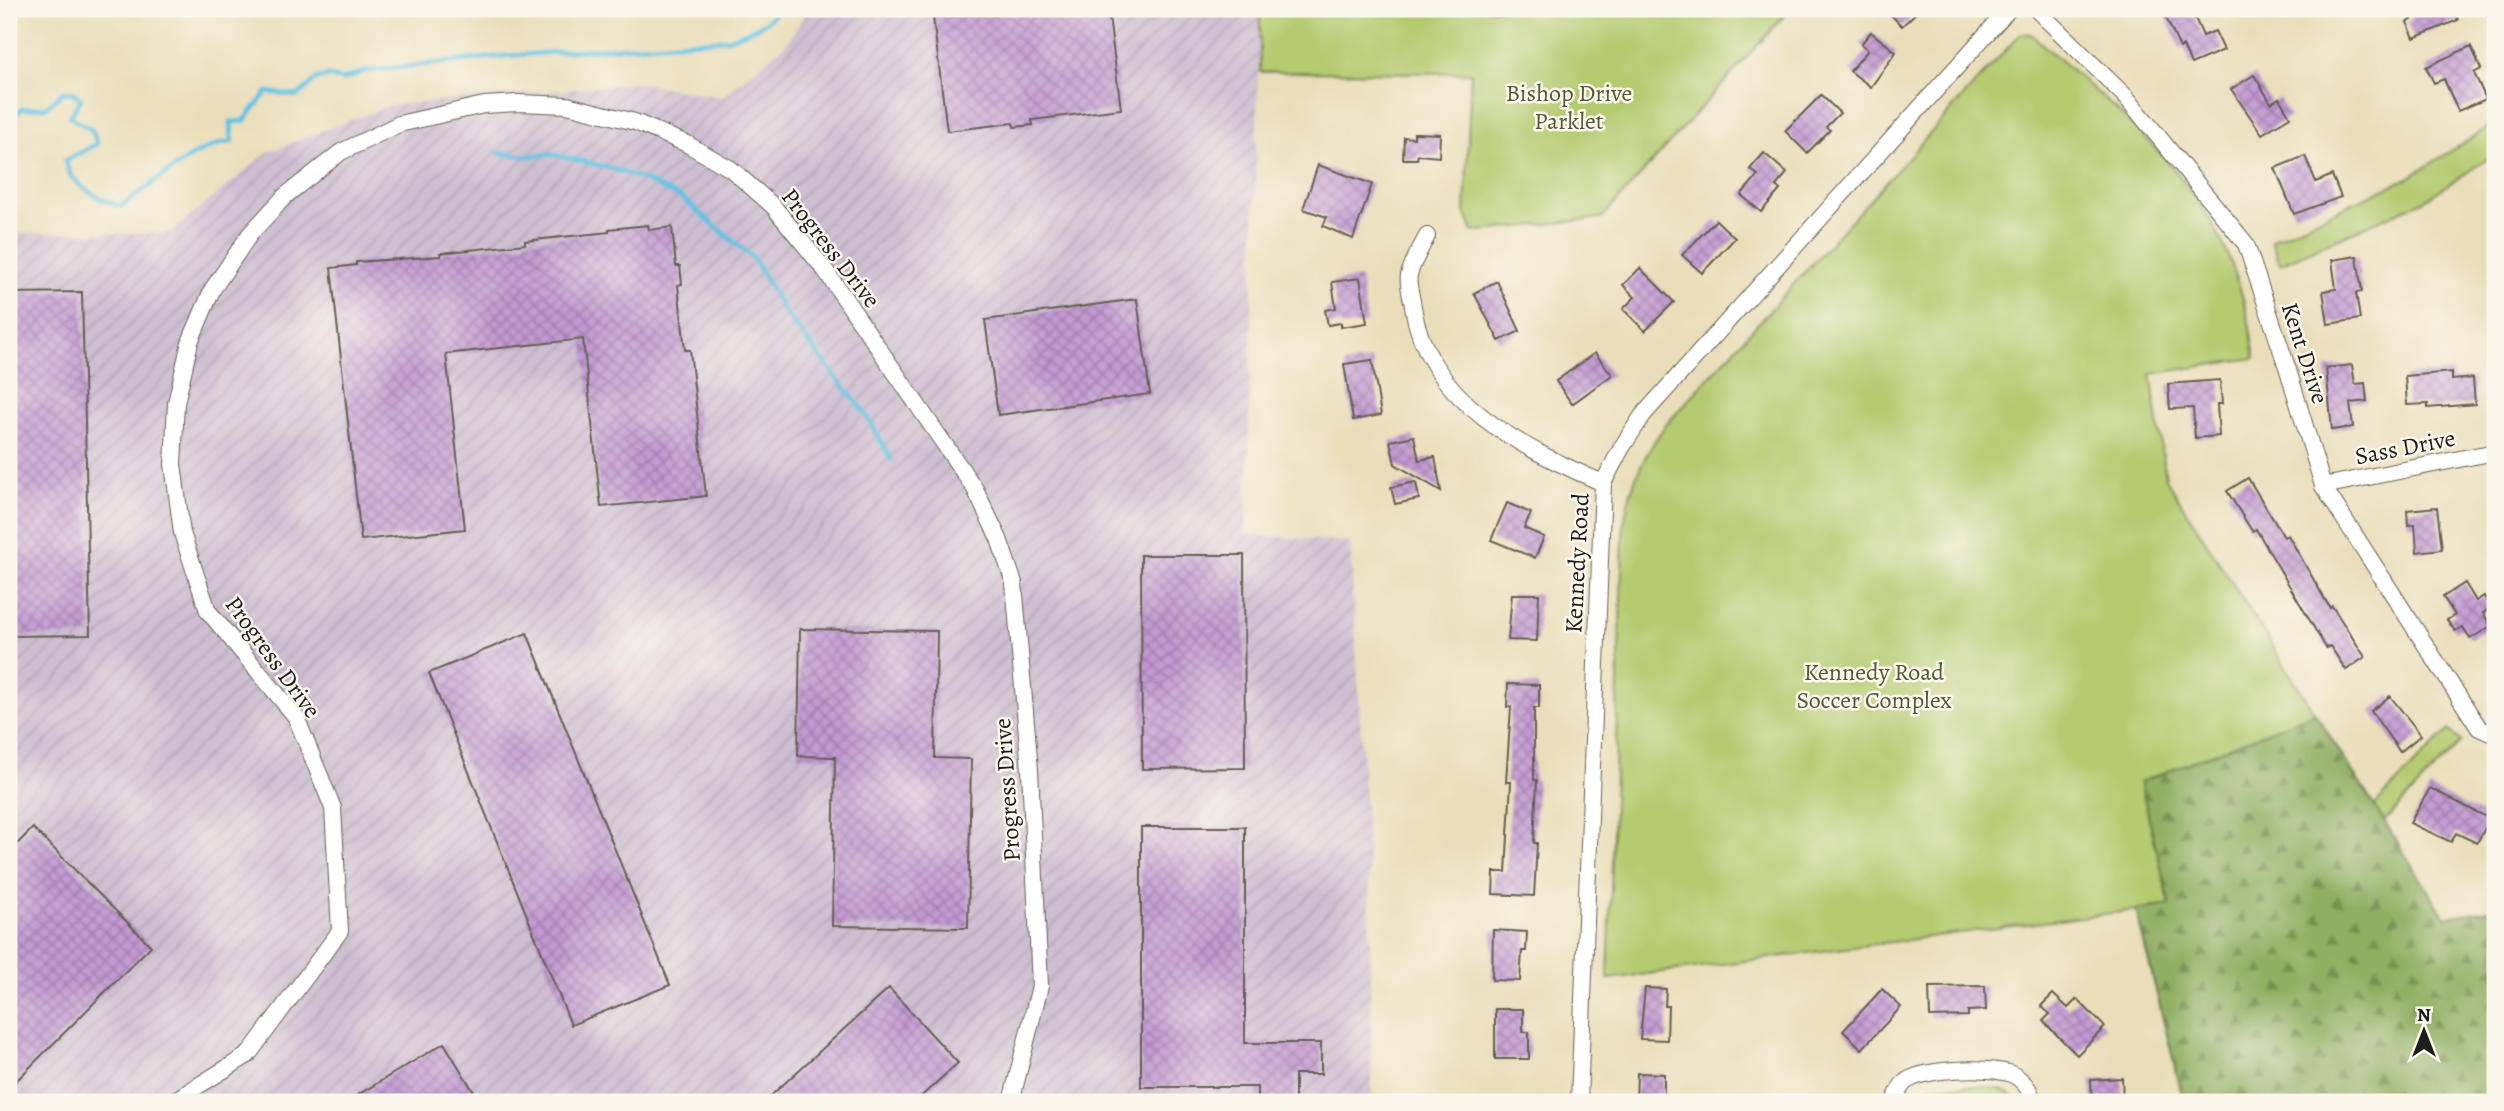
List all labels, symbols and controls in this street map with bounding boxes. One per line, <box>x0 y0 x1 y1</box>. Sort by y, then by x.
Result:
park label: Bishop Drive Parklet <box>1506 77 1632 137</box>
street label: Progress Drive <box>774 182 888 314</box>
street label: Kent Drive <box>2274 298 2336 408</box>
street label: Sass Drive <box>2352 422 2458 472</box>
street label: Kennedy Road <box>1557 492 1597 634</box>
street label: Progress Drive <box>218 590 328 724</box>
park label: Kennedy Road Soccer Complex <box>1796 656 1952 716</box>
street label: Progress Drive <box>986 717 1028 863</box>
north arrow <box>2388 996 2458 1066</box>
text: N <box>2417 1002 2431 1028</box>

